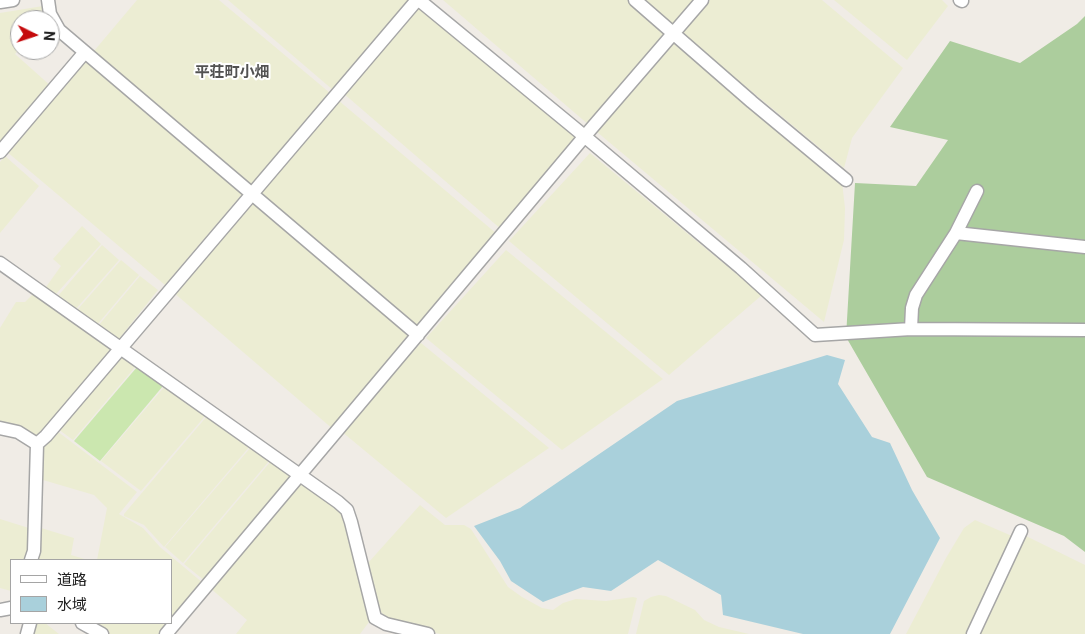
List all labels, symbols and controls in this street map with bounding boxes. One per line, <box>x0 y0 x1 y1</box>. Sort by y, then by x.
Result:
north arrow <box>10 10 60 60</box>
text: N <box>41 30 57 41</box>
district label: 平荘町小畑 <box>195 64 269 82</box>
legend <box>10 559 172 624</box>
text: 道路 <box>57 571 87 589</box>
text: 水域 <box>57 596 87 614</box>

